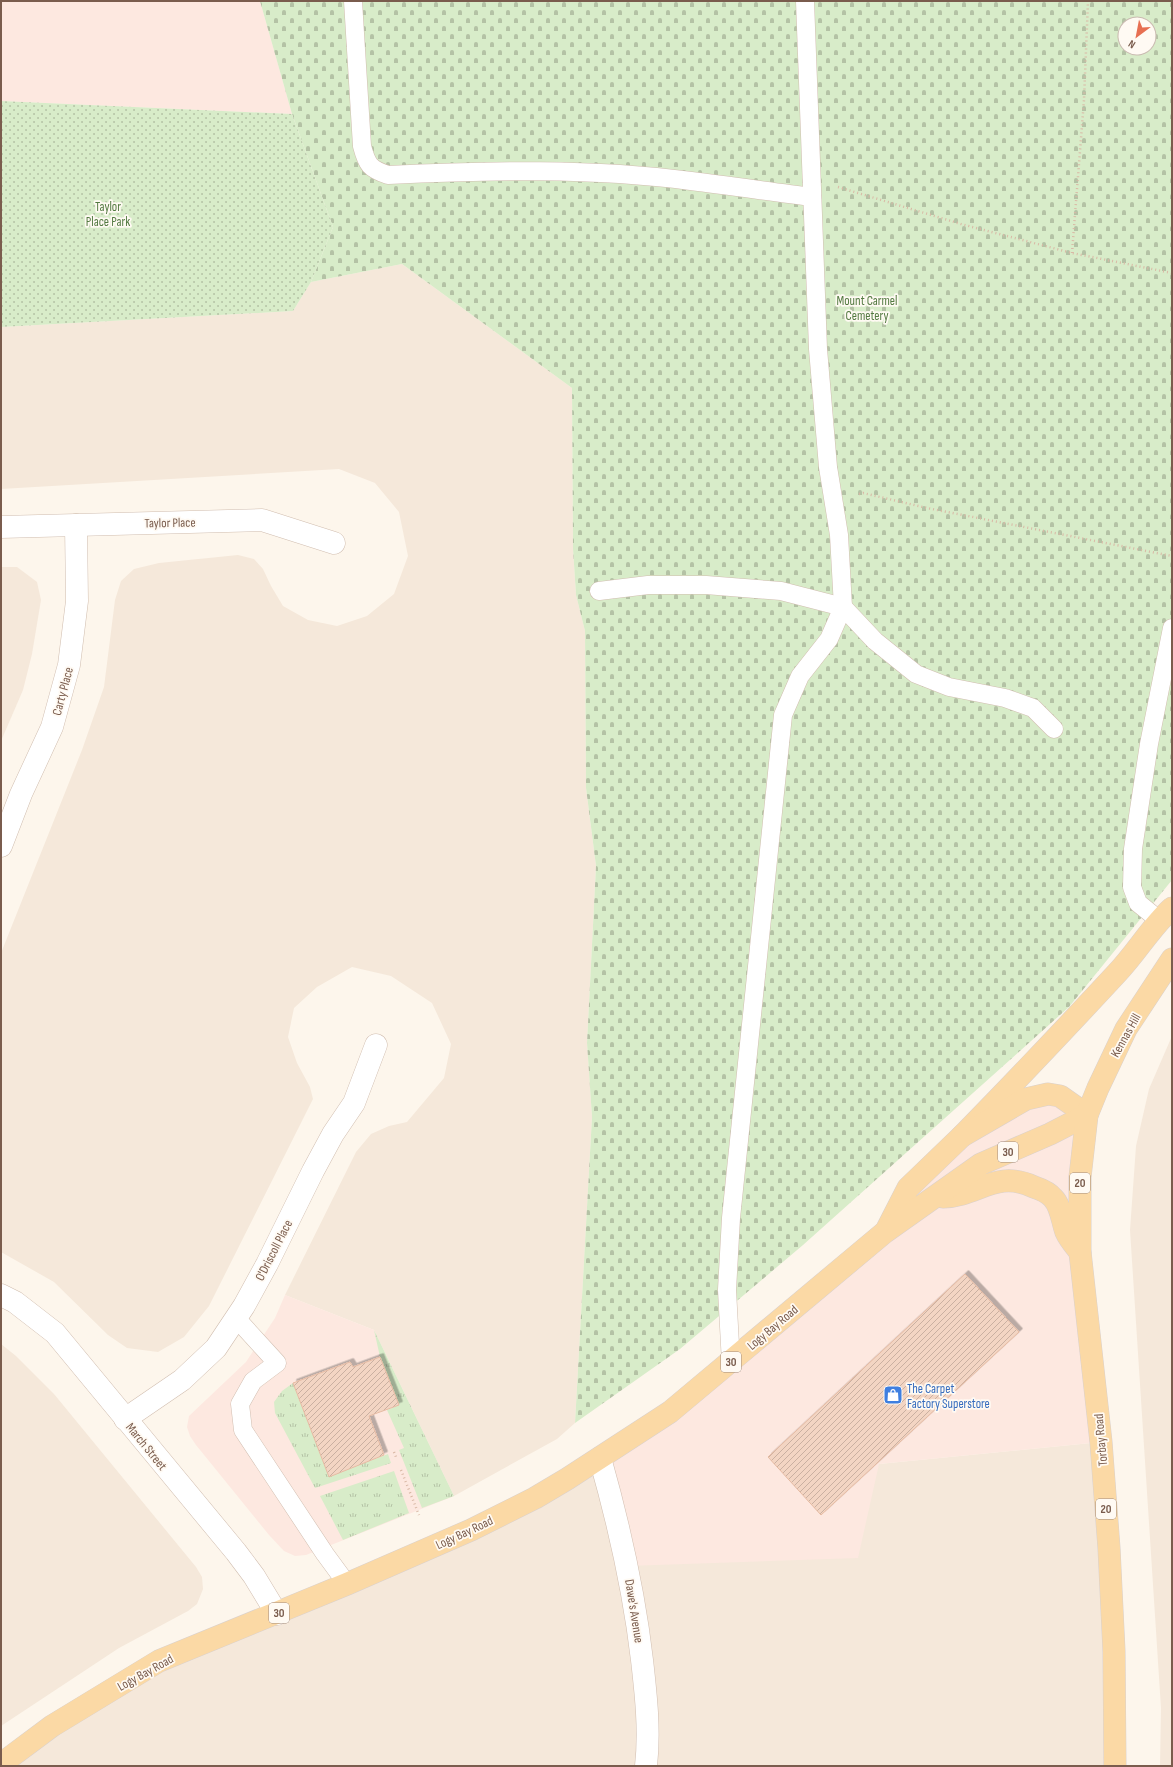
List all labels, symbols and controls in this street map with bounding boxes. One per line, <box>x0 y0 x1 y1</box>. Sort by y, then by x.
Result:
north arrow <box>1117 16 1157 56</box>
text: N <box>1126 37 1138 51</box>
park label: Taylor Place Park <box>86 199 130 230</box>
park label: Mount Carmel Cemetery <box>836 293 898 324</box>
street label: Taylor Place <box>144 515 196 531</box>
street label: Carty Place <box>49 665 77 717</box>
street label: Kennas Hill <box>1107 1011 1144 1060</box>
road number: 30 <box>998 1142 1018 1162</box>
road number: 20 <box>1070 1173 1090 1193</box>
street label: O'Driscoll Place <box>252 1217 296 1284</box>
street label: Logy Bay Road <box>744 1302 801 1354</box>
road number: 30 <box>721 1352 741 1372</box>
place label: The Carpet Factory Superstore <box>907 1381 990 1412</box>
shop icon: The Carpet Factory Superstore <box>882 1384 904 1406</box>
street label: Torbay Road <box>1091 1413 1111 1467</box>
street label: March Street <box>122 1420 170 1474</box>
road number: 20 <box>1096 1499 1116 1519</box>
street label: Logy Bay Road <box>433 1513 496 1553</box>
street label: Dawe's Avenue <box>621 1578 647 1644</box>
road number: 30 <box>269 1603 289 1623</box>
street label: Logy Bay Road <box>115 1651 176 1695</box>

